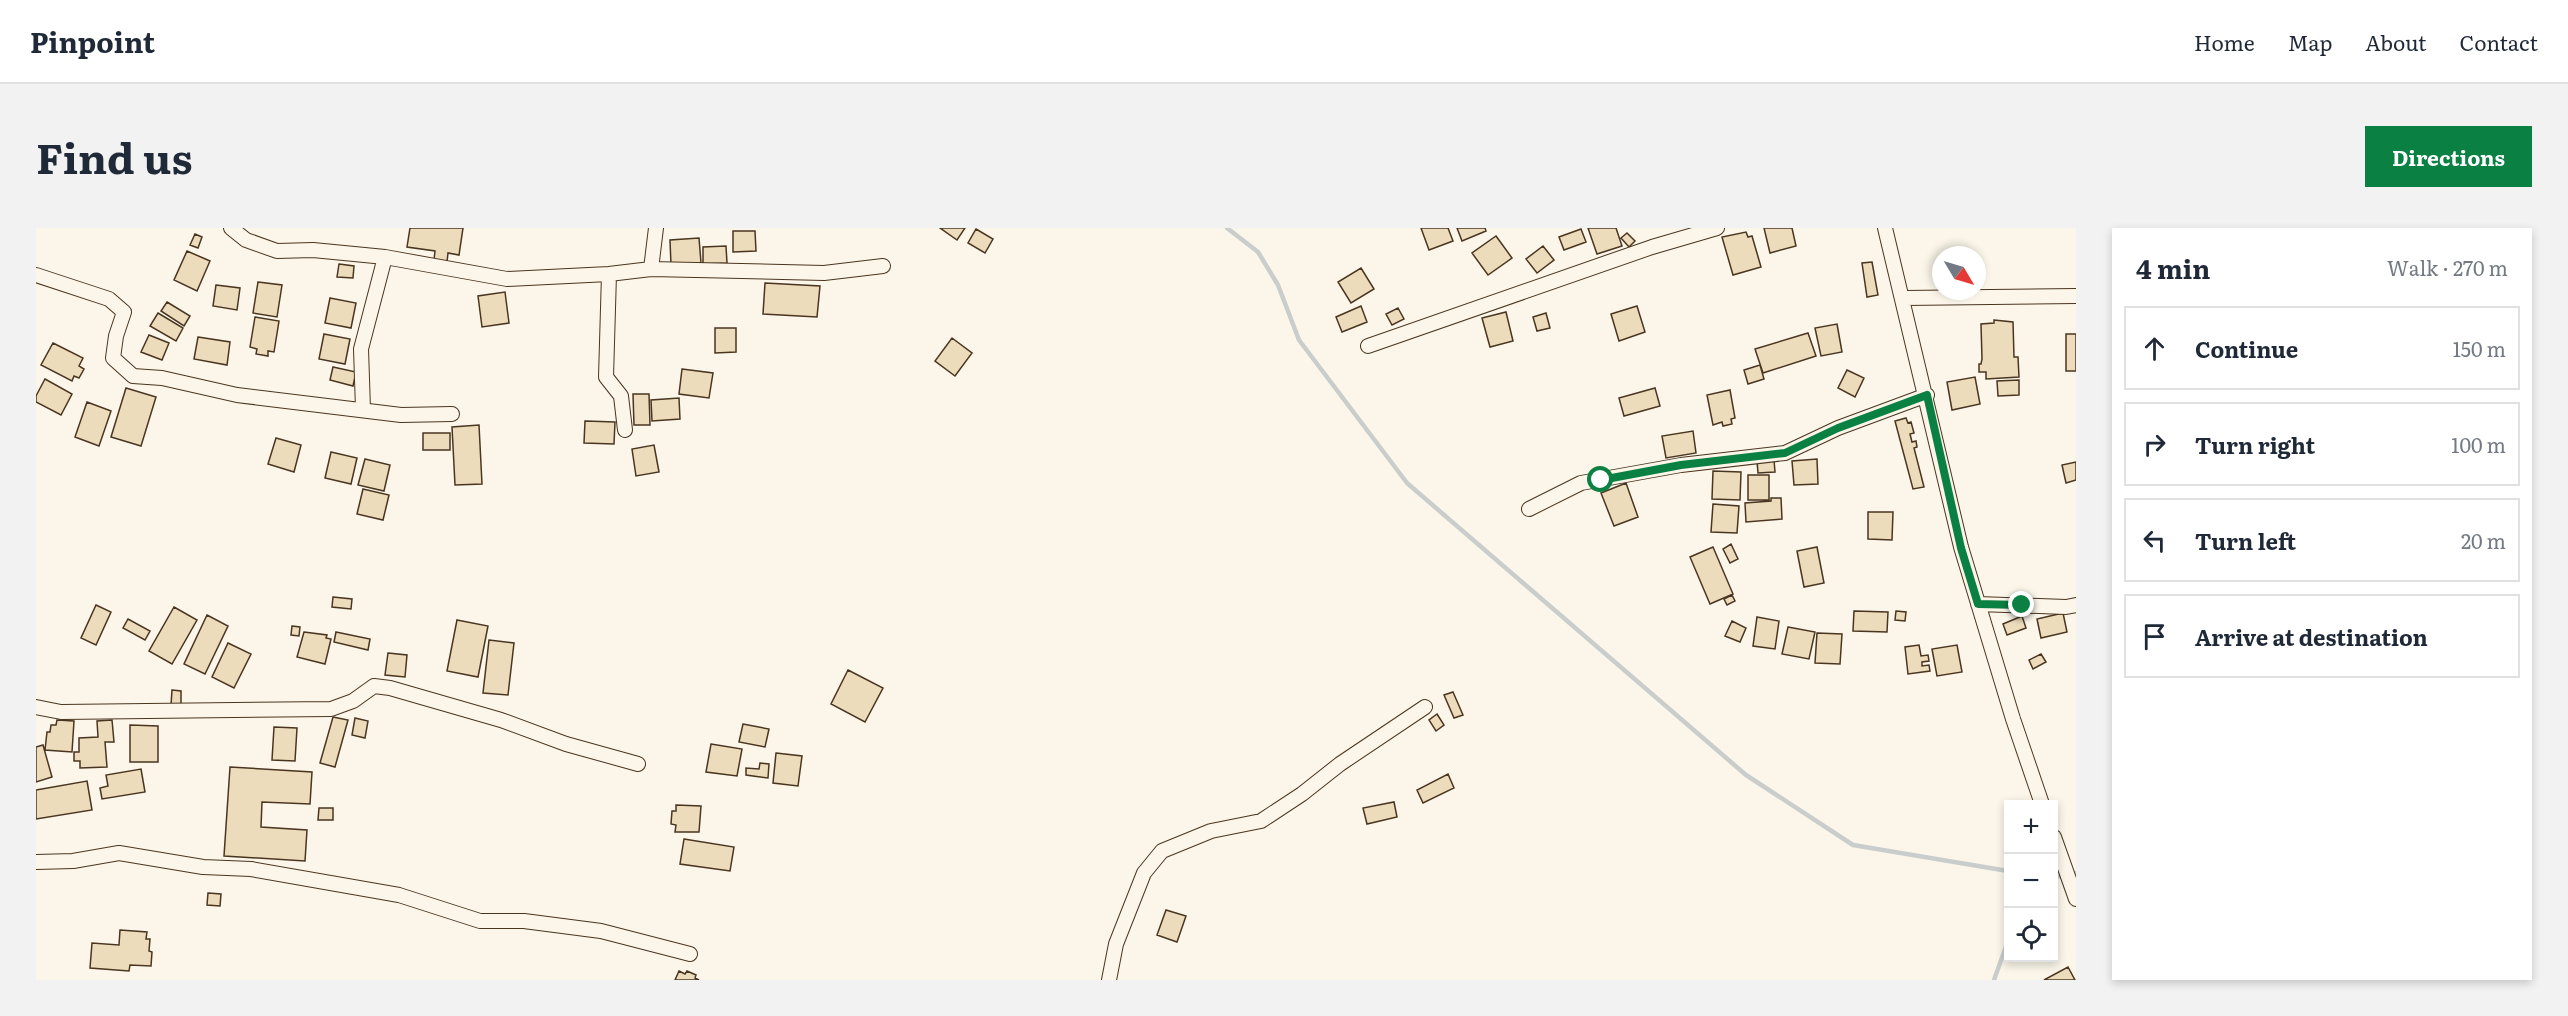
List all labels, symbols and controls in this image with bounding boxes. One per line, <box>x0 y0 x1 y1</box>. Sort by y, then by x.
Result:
text: Pinpoint <box>30 20 155 62</box>
text: Home <box>2194 26 2255 57</box>
text: Map <box>2288 26 2332 57</box>
text: About <box>2365 26 2427 57</box>
text: Contact <box>2460 26 2538 57</box>
text: Find us <box>36 125 193 187</box>
button: Directions <box>2365 126 2532 187</box>
north arrow <box>1932 246 1986 300</box>
text: 4 min <box>2136 248 2210 287</box>
text: Walk · 270 m <box>2387 252 2508 282</box>
icon: ahead <box>2138 332 2171 365</box>
text: Continue <box>2195 332 2298 365</box>
text: 150 m <box>2453 333 2506 363</box>
icon: right <box>2138 428 2171 461</box>
text: Turn right <box>2195 428 2315 461</box>
text: 100 m <box>2451 429 2506 459</box>
route start <box>1587 466 1613 492</box>
icon: left <box>2138 524 2171 557</box>
text: Turn left <box>2195 524 2296 557</box>
text: 20 m <box>2461 525 2506 555</box>
route end <box>2008 591 2034 617</box>
icon: arrive <box>2138 620 2171 653</box>
text: Arrive at destination <box>2195 620 2428 653</box>
map controls <box>2004 800 2058 962</box>
button: + <box>2004 800 2058 854</box>
button: − <box>2004 854 2058 908</box>
button: locate <box>2004 908 2058 962</box>

